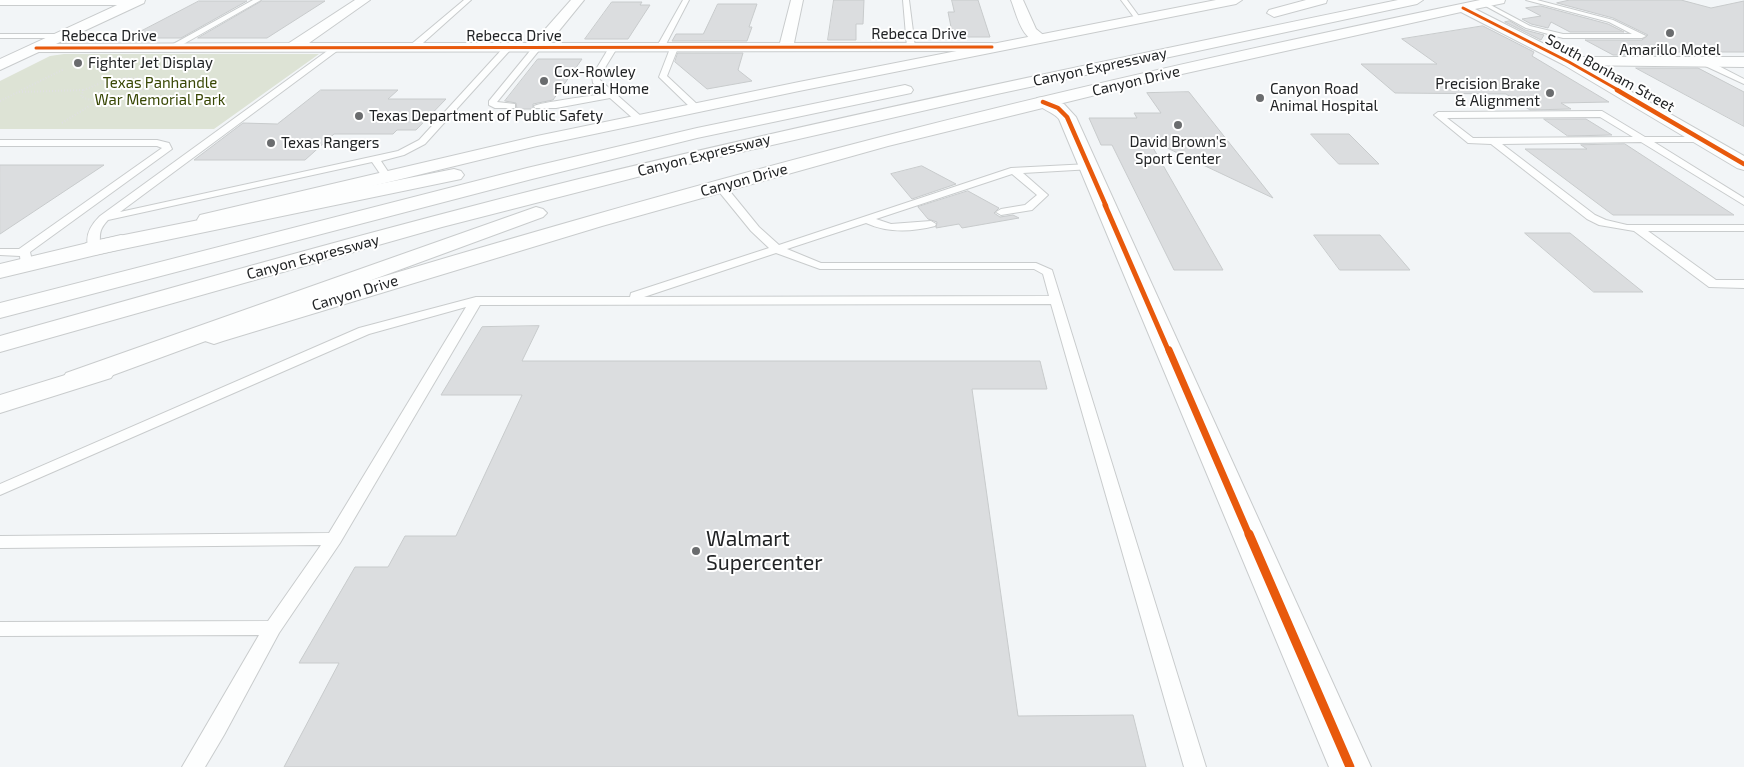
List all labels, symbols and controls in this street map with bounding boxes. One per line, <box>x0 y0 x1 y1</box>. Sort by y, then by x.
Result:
street label: Rebecca Drive <box>871 25 967 43</box>
street label: Rebecca Drive <box>61 27 157 45</box>
street label: Rebecca Drive <box>466 27 562 45</box>
marker: Amarillo Motel <box>1664 27 1676 39</box>
street label: South Bonham Street <box>1542 30 1678 116</box>
place label: Amarillo Motel <box>1619 41 1721 59</box>
street label: Canyon Expressway <box>1031 44 1169 90</box>
place label: Fighter Jet Display <box>88 54 213 72</box>
marker: Fighter Jet Display <box>72 57 84 69</box>
street label: Canyon Drive <box>1090 62 1182 100</box>
place label: Cox-Rowley Funeral Home <box>554 63 649 98</box>
park label: Texas Panhandle War Memorial Park <box>95 74 225 109</box>
marker: Cox-Rowley Funeral Home <box>538 75 550 87</box>
place label: Precision Brake & Alignment <box>1435 75 1540 110</box>
place label: Canyon Road Animal Hospital <box>1270 80 1378 115</box>
marker: Precision Brake & Alignment <box>1544 87 1556 99</box>
marker: Canyon Road Animal Hospital <box>1254 92 1266 104</box>
place label: Texas Department of Public Safety <box>369 107 603 125</box>
marker: Texas Department of Public Safety <box>353 110 365 122</box>
marker: David Brown's Sport Center <box>1172 119 1184 131</box>
street label: Canyon Expressway <box>636 130 772 180</box>
place label: David Brown's Sport Center <box>1129 133 1227 168</box>
place label: Texas Rangers <box>281 134 379 152</box>
marker: Texas Rangers <box>265 137 277 149</box>
street label: Canyon Drive <box>698 160 790 200</box>
street label: Canyon Expressway <box>245 231 381 283</box>
street label: Canyon Drive <box>310 271 400 315</box>
place label: Walmart Supercenter <box>706 526 823 576</box>
marker: Walmart Supercenter <box>690 545 702 557</box>

